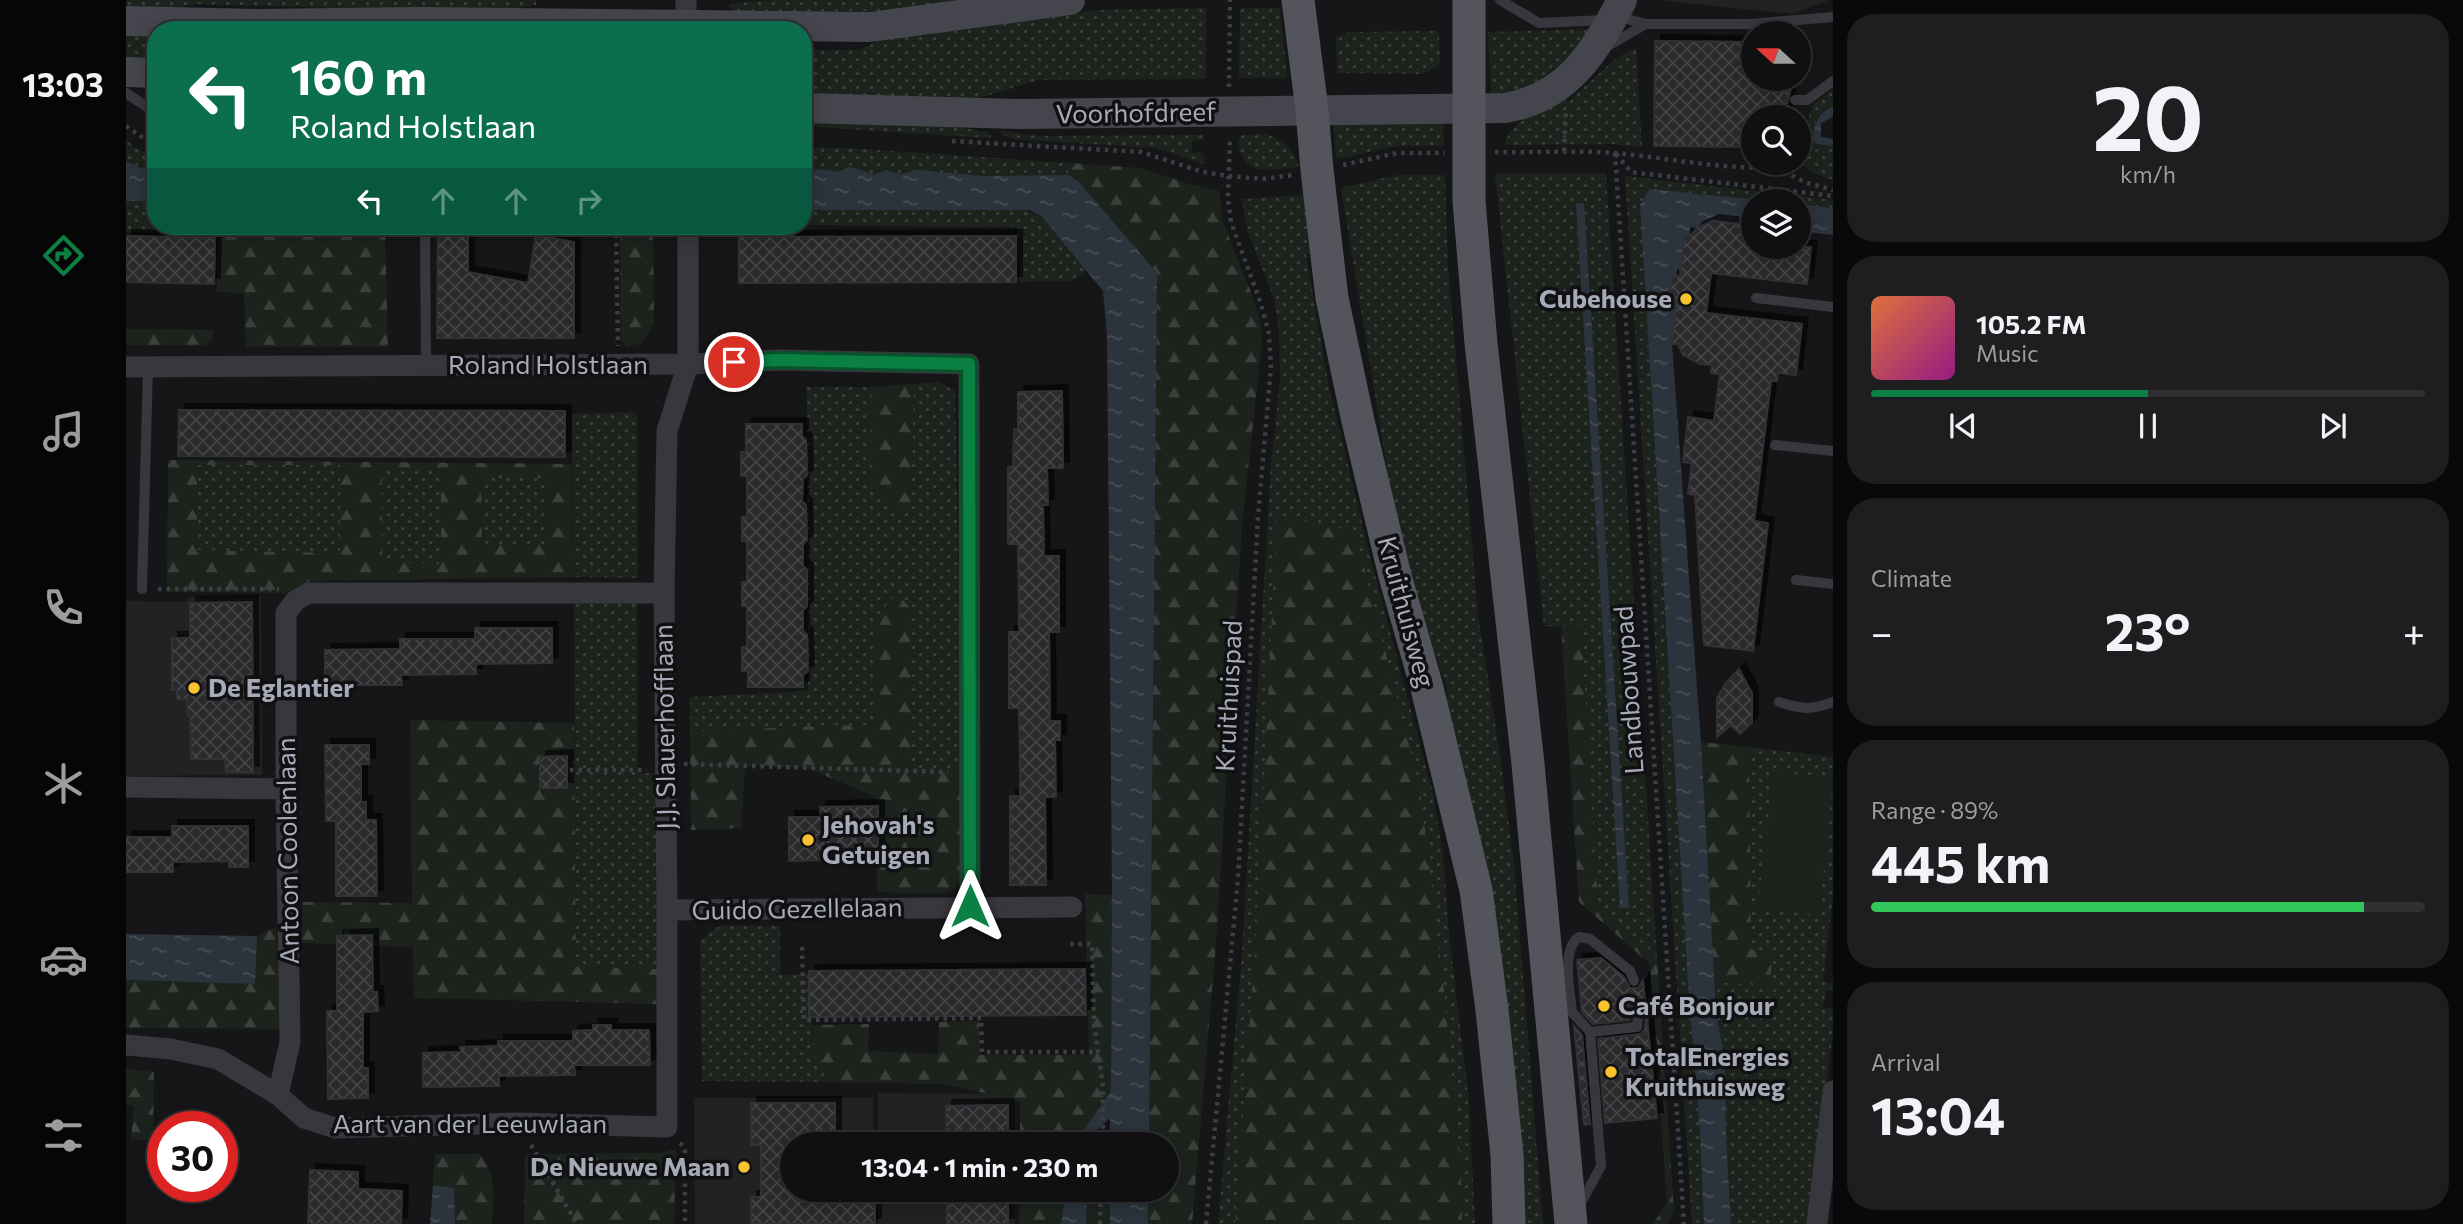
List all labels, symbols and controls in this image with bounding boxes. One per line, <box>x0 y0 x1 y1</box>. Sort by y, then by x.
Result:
north arrow <box>1741 21 1811 91</box>
map controls <box>1741 21 1811 259</box>
text: 160 m <box>290 45 427 105</box>
icon: left <box>175 49 266 140</box>
text: 20 <box>2092 58 2204 170</box>
text: 13:03 <box>22 64 104 104</box>
street label: Voorhofdreef <box>1056 95 1217 128</box>
text: Roland Holstlaan <box>290 105 536 145</box>
button: search <box>1741 105 1811 175</box>
text: km/h <box>2120 160 2176 188</box>
icon: left <box>351 182 389 220</box>
icon: ahead <box>424 182 462 220</box>
icon: ahead <box>497 182 535 220</box>
icon: right <box>570 182 608 220</box>
button: layers <box>1741 189 1811 259</box>
icon: directions <box>39 231 88 280</box>
place label: Cubehouse <box>1539 282 1672 313</box>
marker: Cubehouse <box>1678 291 1694 307</box>
text: 105.2 FM <box>1976 308 2087 339</box>
pin <box>704 332 764 392</box>
text: Music <box>1976 339 2039 367</box>
icon: arrive <box>715 343 753 381</box>
street label: Roland Holstlaan <box>448 348 648 379</box>
icon: music <box>39 407 88 456</box>
icon: previous <box>1944 407 1982 445</box>
icon: pause <box>2129 407 2167 445</box>
icon: next <box>2314 407 2352 445</box>
street label: Kruithuisweg <box>1372 532 1443 691</box>
text: Climate <box>1871 564 1952 592</box>
icon: phone <box>39 583 88 632</box>
text: 23° <box>2105 598 2191 662</box>
street label: Landbouwpad <box>1606 605 1649 775</box>
text: − <box>1871 608 1893 655</box>
text: + <box>2403 608 2425 655</box>
street label: Kruithuispad <box>1208 619 1247 772</box>
street label: J.J. Slauerhofflaan <box>646 624 681 830</box>
place label: De Eglantier <box>208 671 354 702</box>
marker: De Eglantier <box>186 680 202 696</box>
street label: Antoon Coolenlaan <box>269 737 304 965</box>
icon: climate <box>39 759 88 808</box>
text: Range · 89% <box>1871 796 1998 824</box>
place label: Jehovah's Getuigen <box>822 808 935 869</box>
text: 445 km <box>1871 830 2050 894</box>
marker: Jehovah's Getuigen <box>800 832 816 848</box>
position arrow <box>933 869 1007 943</box>
street label: Guido Gezellelaan <box>691 890 903 925</box>
icon: car <box>39 935 88 984</box>
place label: Café Bonjour <box>1618 989 1775 1020</box>
marker: Café Bonjour <box>1596 998 1612 1014</box>
place label: TotalEnergies Kruithuisweg <box>1625 1040 1789 1101</box>
text: Arrival <box>1871 1048 1941 1076</box>
marker: TotalEnergies Kruithuisweg <box>1603 1064 1619 1080</box>
text: 13:04 <box>1871 1082 2005 1146</box>
street label: Aart van der Leeuwlaan <box>333 1107 607 1138</box>
icon: filters <box>39 1111 88 1160</box>
speed limit sign: 30 <box>147 1111 238 1202</box>
place label: De Nieuwe Maan <box>530 1150 730 1181</box>
text: 13:04 · 1 min · 230 m <box>861 1151 1098 1182</box>
marker: De Nieuwe Maan <box>736 1159 752 1175</box>

